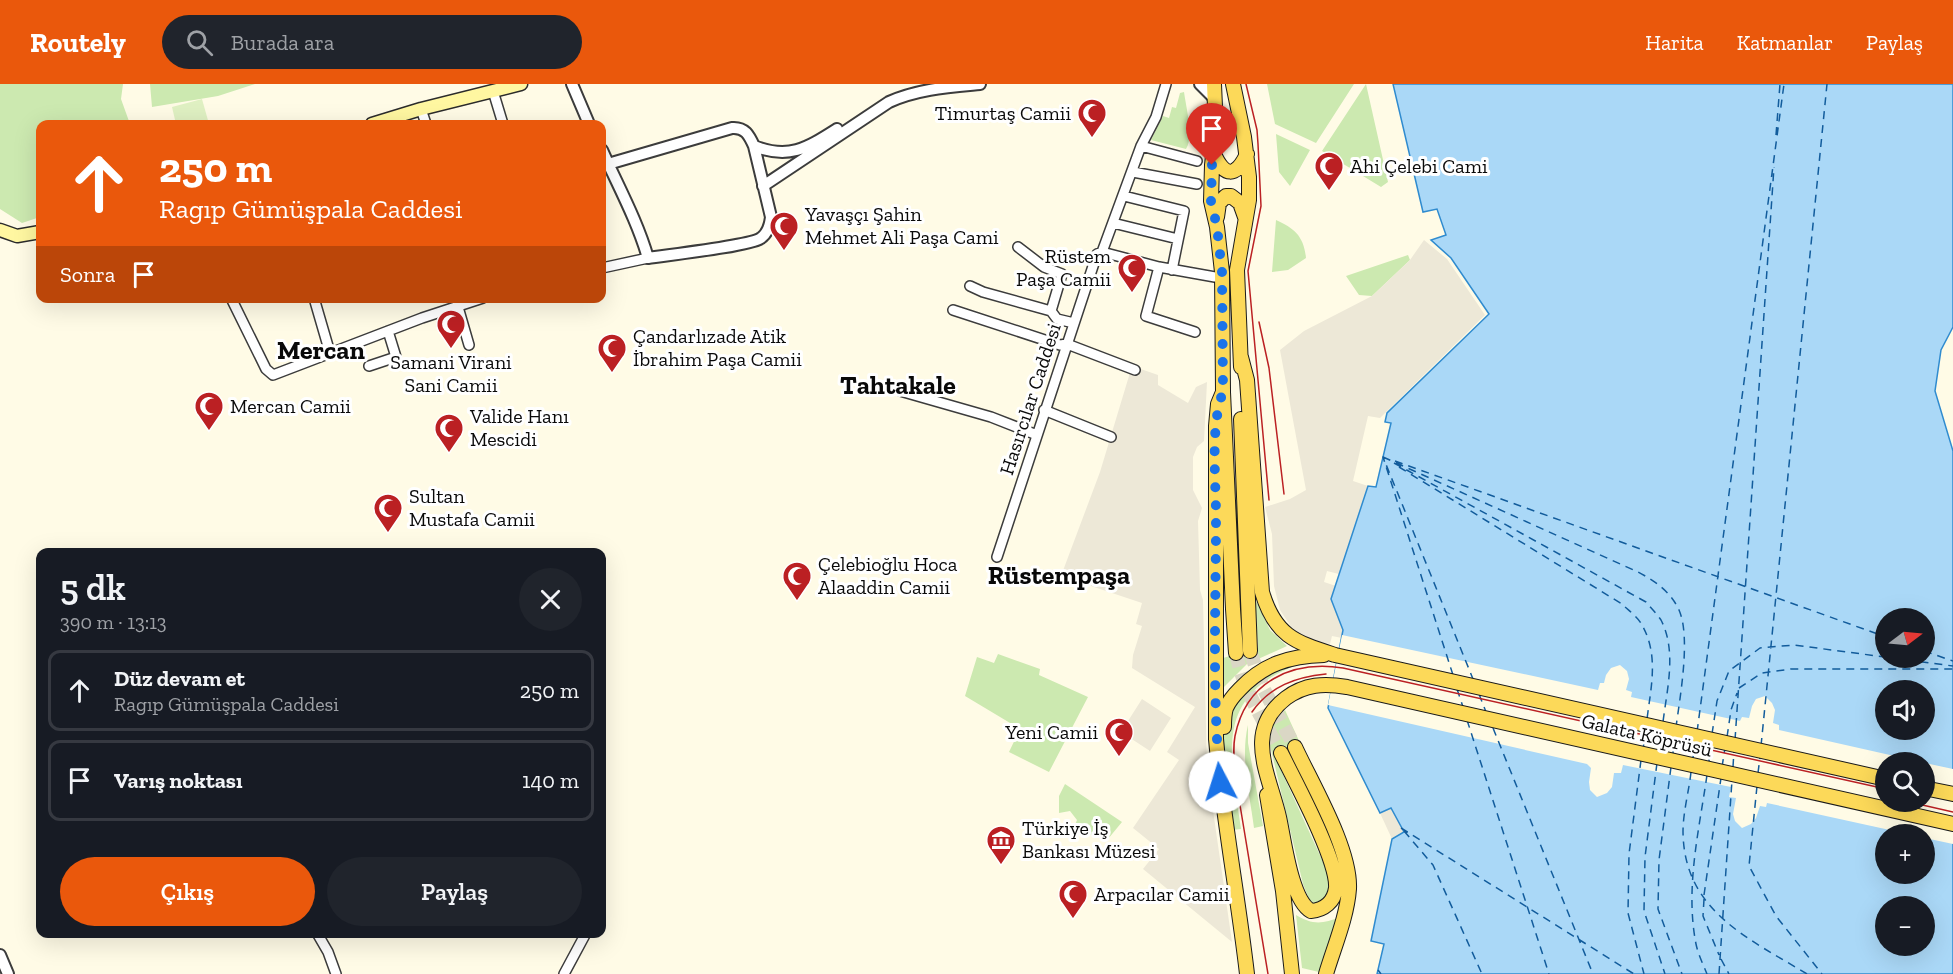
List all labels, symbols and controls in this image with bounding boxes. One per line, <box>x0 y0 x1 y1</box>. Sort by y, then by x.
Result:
search box <box>162 15 582 69</box>
text: Routely <box>30 26 126 59</box>
icon: search <box>183 26 216 59</box>
text: Burada ara <box>231 29 334 56</box>
text: Harita <box>1645 30 1704 55</box>
text: Katmanlar <box>1737 30 1833 55</box>
text: Paylaş <box>1866 30 1923 55</box>
mosque icon: Timurtaş Camii <box>1076 97 1108 139</box>
place label: Timurtaş Camii <box>935 101 1071 125</box>
pin <box>1186 103 1237 165</box>
icon: arrive <box>1195 112 1228 145</box>
text: 250 m <box>159 142 272 193</box>
icon: ahead <box>60 144 138 222</box>
mosque icon: Ahi Çelebi Cami <box>1313 150 1345 192</box>
place label: Ahi Çelebi Cami <box>1350 154 1488 178</box>
text: Ragıp Gümüşpala Caddesi <box>159 193 463 225</box>
place label: Yavaşçı Şahin Mehmet Ali Paşa Cami <box>804 202 999 249</box>
mosque icon: Yavaşçı Şahin Mehmet Ali Paşa Cami <box>768 210 800 252</box>
place label: Rüstem Paşa Camii <box>1016 244 1112 291</box>
mosque icon: Rüstem Paşa Camii <box>1116 252 1148 294</box>
icon: arrive <box>127 258 160 291</box>
text: Sonra <box>60 261 115 288</box>
mosque icon: Samani Virani Sani Camii <box>435 308 467 350</box>
street label: Hasırcılar Caddesi <box>994 320 1066 478</box>
place label: Çandarlızade Atik İbrahim Paşa Camii <box>633 324 802 371</box>
mosque icon: Çandarlızade Atik İbrahim Paşa Camii <box>596 332 628 374</box>
district label: Mercan <box>277 334 365 366</box>
place label: Samani Virani Sani Camii <box>390 350 512 397</box>
district label: Tahtakale <box>840 369 956 401</box>
mosque icon: Mercan Camii <box>193 390 225 432</box>
place label: Mercan Camii <box>230 394 351 418</box>
place label: Valide Hanı Mescidi <box>469 404 569 451</box>
mosque icon: Valide Hanı Mescidi <box>433 412 465 454</box>
place label: Sultan Mustafa Camii <box>409 484 535 531</box>
mosque icon: Sultan Mustafa Camii <box>372 492 404 534</box>
place label: Çelebioğlu Hoca Alaaddin Camii <box>818 552 958 599</box>
district label: Rüstempaşa <box>988 559 1130 591</box>
mosque icon: Çelebioğlu Hoca Alaaddin Camii <box>781 560 813 602</box>
text: 5 dk <box>60 566 126 609</box>
button: close <box>519 568 582 631</box>
north arrow <box>1875 608 1935 668</box>
map controls <box>1875 608 1935 956</box>
text: 390 m · 13:13 <box>60 610 167 634</box>
text: Düz devam et <box>114 665 245 692</box>
icon: ahead <box>63 674 96 707</box>
text: 250 m <box>520 677 579 704</box>
button: sound <box>1875 680 1935 740</box>
text: Ragıp Gümüşpala Caddesi <box>114 692 339 716</box>
street label: Galata Köprüsü <box>1579 708 1715 762</box>
mosque icon: Yeni Camii <box>1103 716 1135 758</box>
place label: Yeni Camii <box>1004 720 1098 744</box>
position arrow <box>1188 750 1252 814</box>
button: search <box>1875 752 1935 812</box>
icon: arrive <box>63 764 96 797</box>
text: Varış noktası <box>114 767 243 794</box>
text: 140 m <box>522 767 579 794</box>
place label: Türkiye İş Bankası Müzesi <box>1022 816 1156 863</box>
museum icon: Türkiye İş Bankası Müzesi <box>985 824 1017 866</box>
button: + <box>1875 824 1935 884</box>
button: Çıkış <box>60 857 315 926</box>
button: Paylaş <box>327 857 582 926</box>
mosque icon: Arpacılar Camii <box>1057 878 1089 920</box>
place label: Arpacılar Camii <box>1094 882 1230 906</box>
button: − <box>1875 896 1935 956</box>

